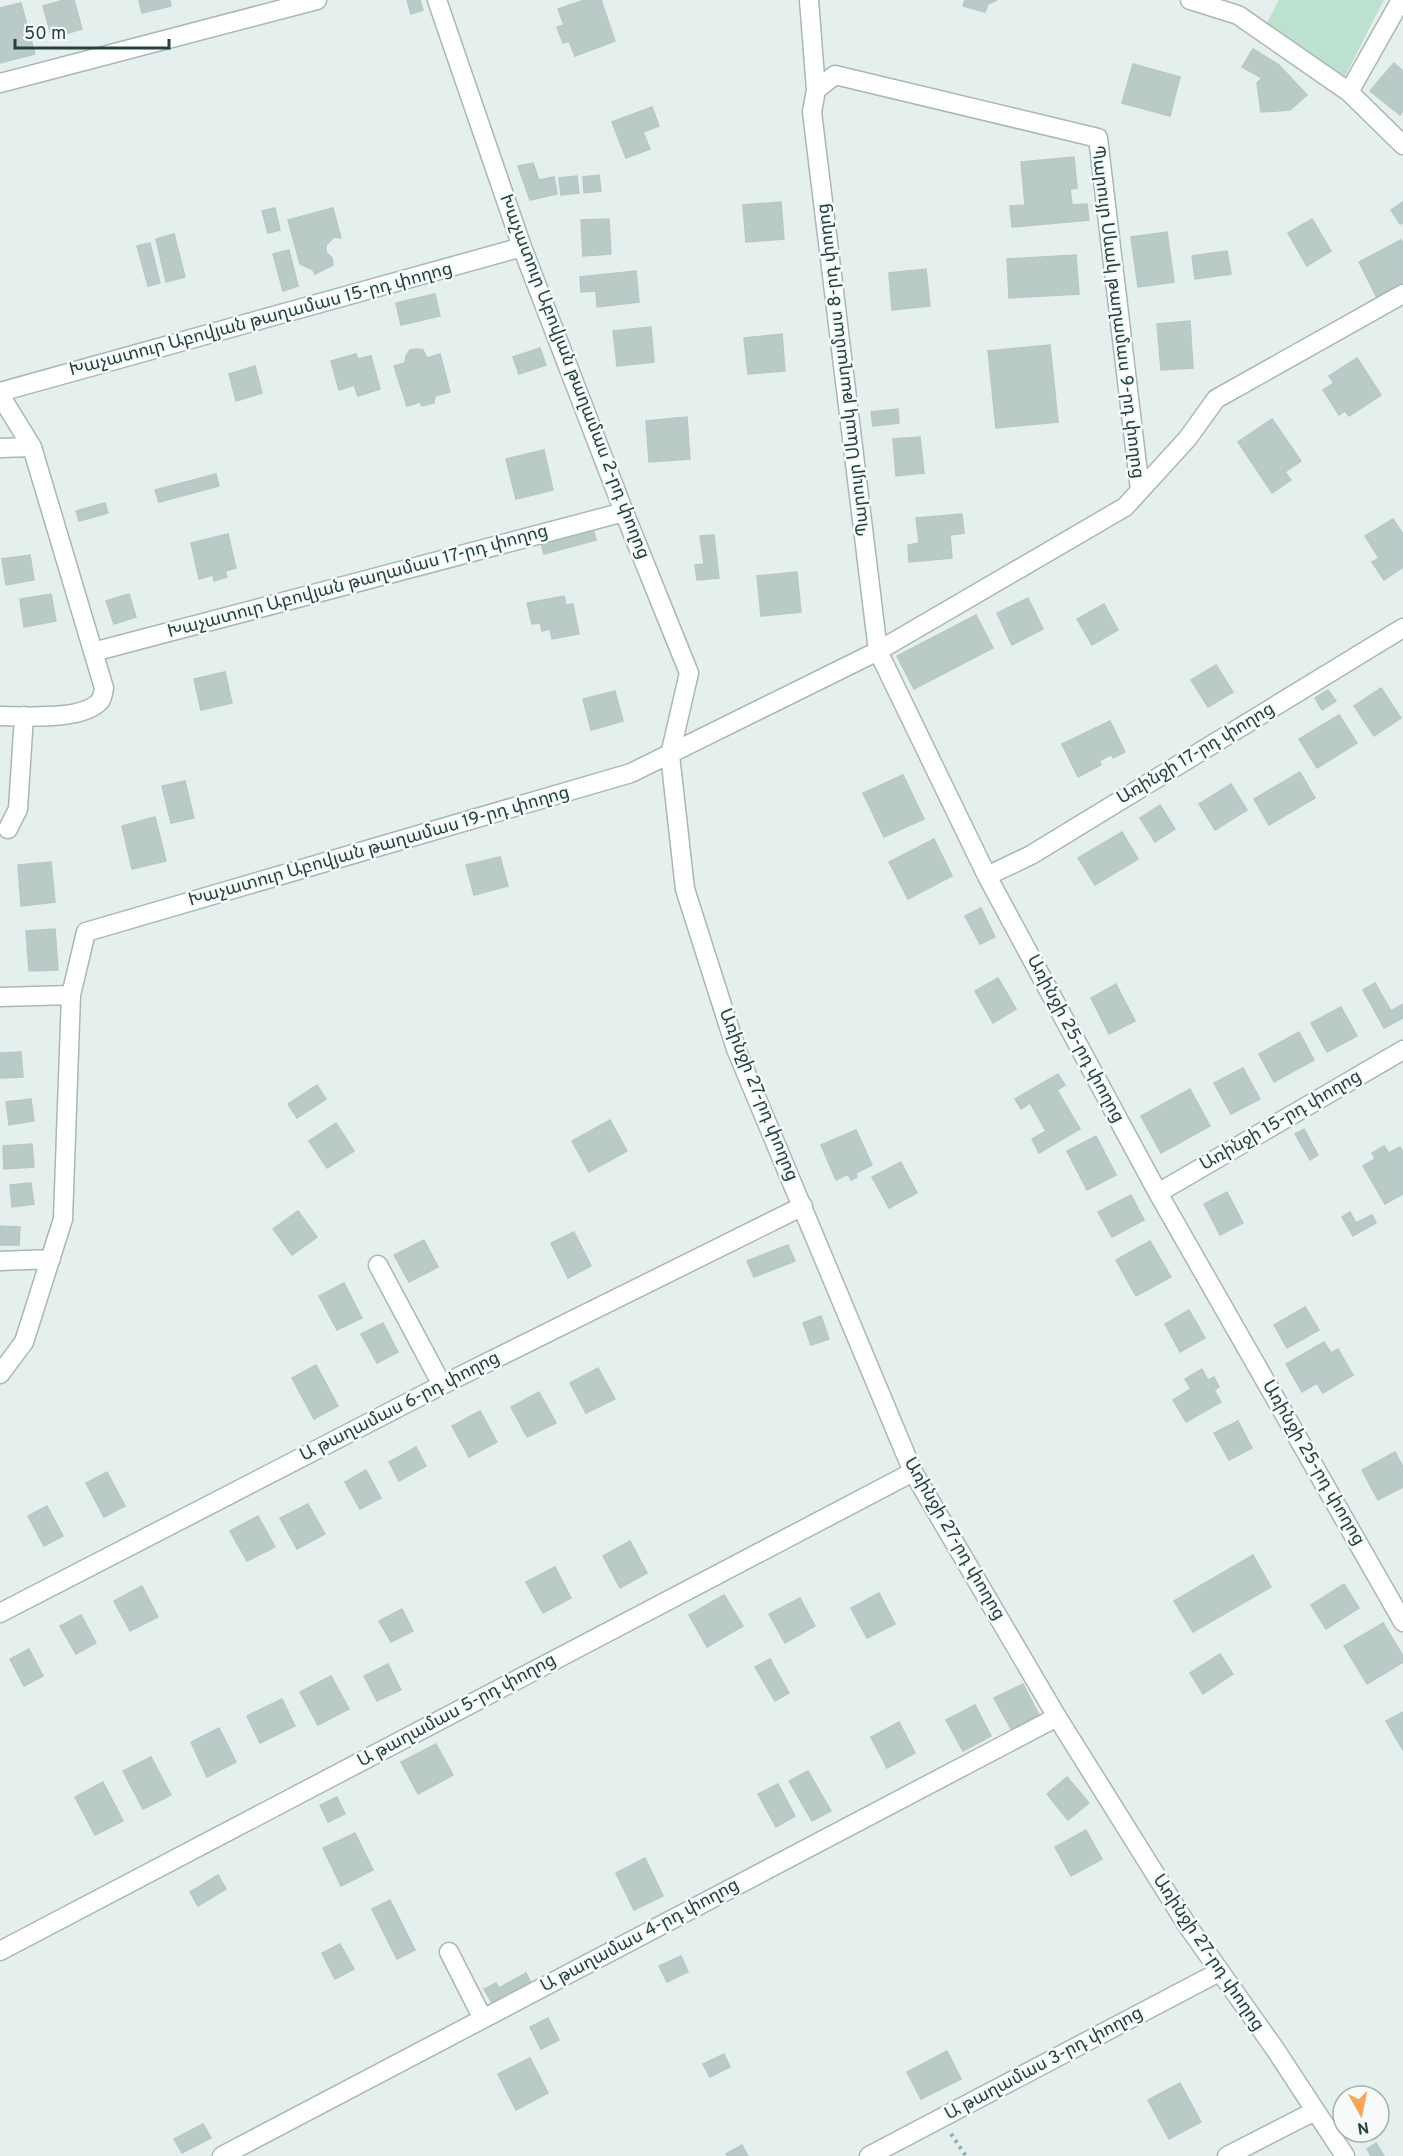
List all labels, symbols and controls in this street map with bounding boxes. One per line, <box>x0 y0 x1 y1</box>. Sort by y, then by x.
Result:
scale bar <box>15 12 170 50</box>
text: 50 m <box>24 23 66 46</box>
street label: Պարույր Սևակ թաղամաս 9-րդ փողոց <box>1085 144 1149 480</box>
street label: Խաչատուր Աբովյան թաղամաս 2-րդ փողոց <box>494 191 654 563</box>
street label: Պարույր Սևակ թաղամաս 8-րդ փողոց <box>812 202 876 538</box>
street label: Խաչատուր Աբովյան թաղամաս 15-րդ փողոց <box>67 258 455 382</box>
street label: Խաչատուր Աբովյան թաղամաս 17-րդ փողոց <box>165 520 551 644</box>
street label: Առինջի 17-րդ փողոց <box>1113 698 1279 810</box>
street label: Խաչատուր Աբովյան թաղամաս 19-րդ փողոց <box>186 781 572 913</box>
street label: Առինջի 25-րդ փողոց <box>1021 951 1129 1127</box>
street label: Առինջի 27-րդ փողոց <box>713 1005 803 1185</box>
street label: Առինջի 15-րդ փողոց <box>1196 1065 1366 1177</box>
street label: Ա թաղամաս 6-րդ փողոց <box>296 1347 504 1467</box>
street label: Առինջի 25-րդ փողոց <box>1256 1376 1370 1550</box>
street label: Առինջի 27-րդ փողոց <box>898 1453 1010 1625</box>
street label: Ա թաղամաս 5-րդ փողոց <box>354 1649 560 1773</box>
street label: Առինջի 27-րդ փողոց <box>1147 1870 1269 2036</box>
street label: Ա թաղամաս 4-րդ փողոց <box>537 1874 743 1998</box>
street label: Ա թաղամաս 3-րդ փողոց <box>941 2002 1147 2126</box>
north arrow <box>1331 2084 1391 2144</box>
text: N <box>1356 2116 1370 2138</box>

